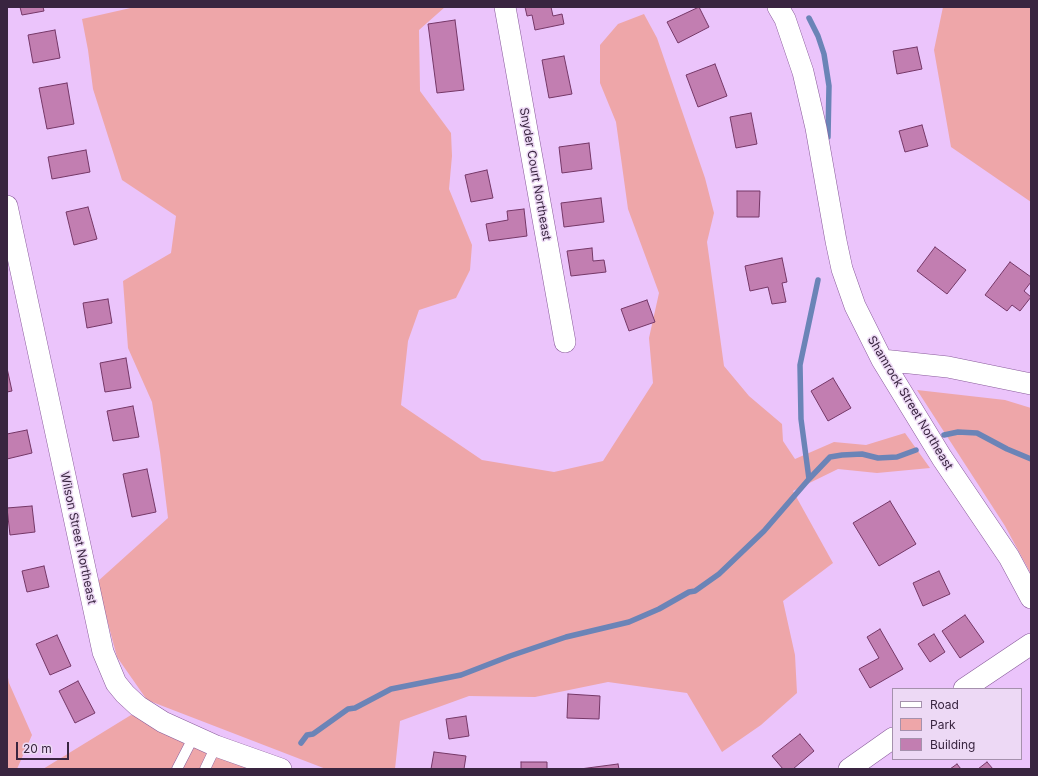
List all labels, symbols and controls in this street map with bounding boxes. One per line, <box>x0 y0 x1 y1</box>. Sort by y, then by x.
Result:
street label: Snyder Court Northeast <box>516 107 554 241</box>
street label: Shamrock Street Northeast <box>864 333 956 473</box>
street label: Wilson Street Northeast <box>57 471 99 605</box>
legend <box>892 688 1022 760</box>
text: Road <box>930 697 959 712</box>
text: Park <box>930 717 956 732</box>
scale bar <box>18 734 71 760</box>
text: Building <box>930 737 975 752</box>
text: 20 m <box>23 741 52 756</box>

